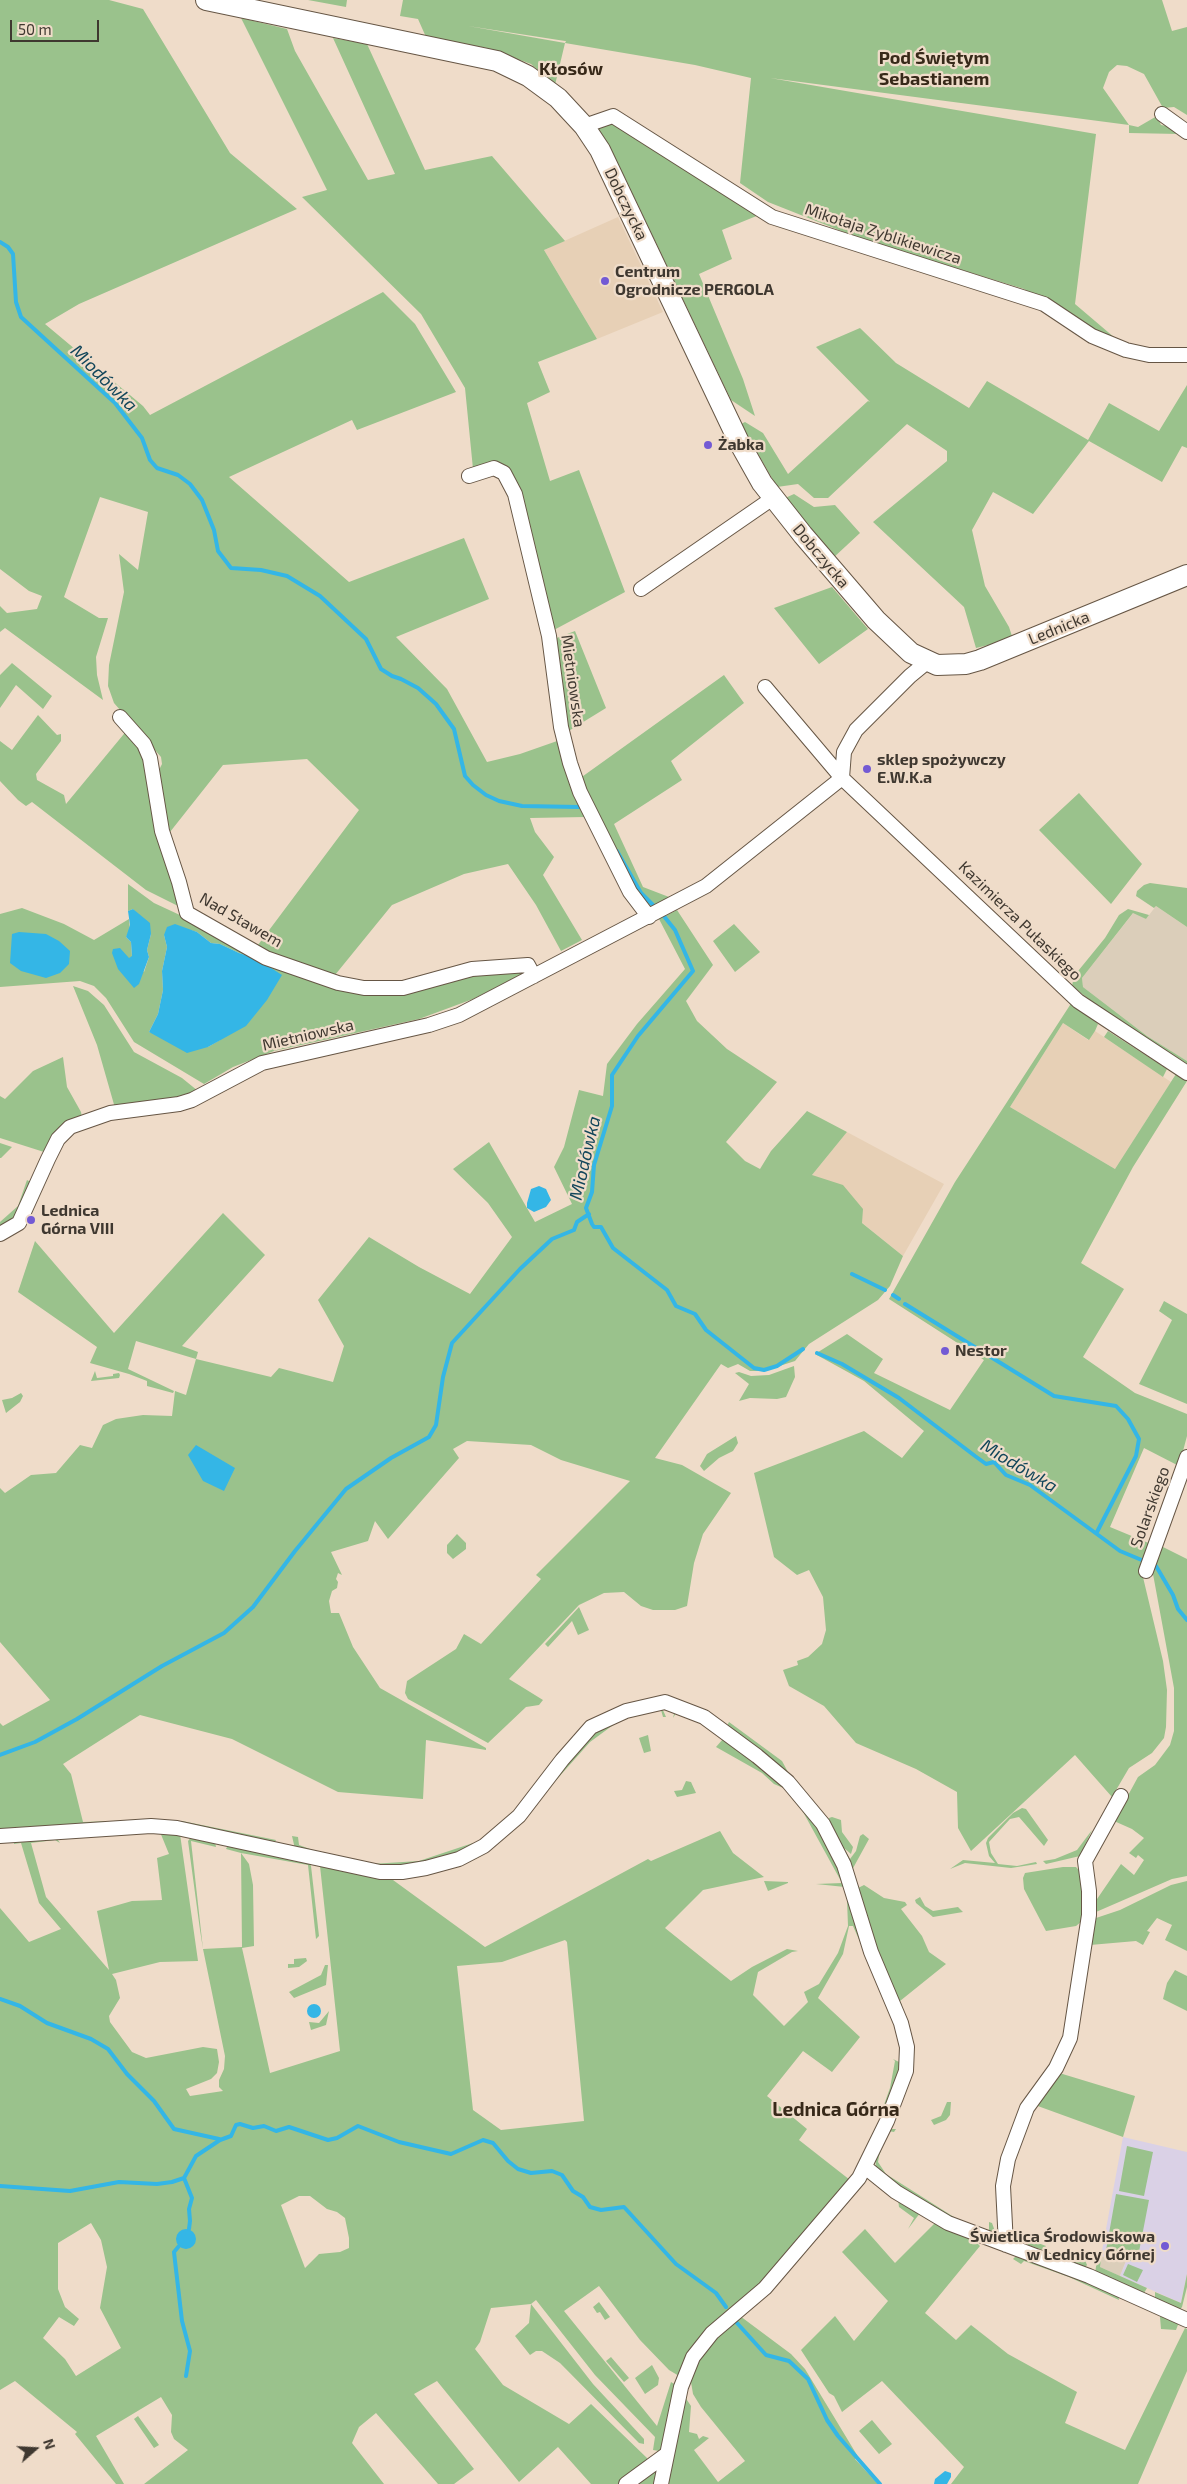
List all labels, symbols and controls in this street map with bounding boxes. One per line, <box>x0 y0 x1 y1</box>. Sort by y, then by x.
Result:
scale bar <box>12 10 101 42</box>
text: 50 m <box>18 20 52 38</box>
district label: Pod Świętym Sebastianem <box>879 47 989 90</box>
district label: Kłosów <box>539 58 603 80</box>
street label: Dobczycka <box>600 165 652 243</box>
street label: Mikołaja Zyblikiewicza <box>802 200 964 268</box>
place label: Centrum Ogrodnicze PERGOLA <box>615 262 774 300</box>
marker: Centrum Ogrodnicze PERGOLA <box>599 275 611 287</box>
water label: Miodówka <box>66 340 142 416</box>
place label: Żabka <box>718 435 764 455</box>
marker: Żabka <box>702 439 714 451</box>
street label: Dobczycka <box>789 520 853 592</box>
street label: Lednicka <box>1026 607 1092 649</box>
street label: Mietniowska <box>557 634 589 728</box>
place label: sklep spożywczy E.W.K.a <box>877 750 1006 788</box>
marker: sklep spożywczy E.W.K.a <box>861 763 873 775</box>
street label: Kazimierza Pułaskiego <box>955 857 1085 985</box>
street label: Nad Stawem <box>196 889 286 951</box>
street label: Mietniowska <box>260 1015 356 1055</box>
water label: Miodówka <box>565 1114 605 1202</box>
place label: Lednica Górna VIII <box>41 1201 114 1239</box>
marker: Lednica Górna VIII <box>25 1214 37 1226</box>
place label: Nestor <box>955 1341 1007 1361</box>
marker: Nestor <box>939 1345 951 1357</box>
water label: Miodówka <box>977 1435 1061 1497</box>
street label: Solarskiego <box>1126 1464 1174 1550</box>
district label: Lednica Górna <box>772 2099 900 2121</box>
place label: Świetlica Środowiskowa w Lednicy Górnej <box>970 2227 1155 2265</box>
marker: Świetlica Środowiskowa w Lednicy Górnej <box>1159 2240 1171 2252</box>
north arrow <box>10 2424 60 2474</box>
text: N <box>40 2436 59 2451</box>

